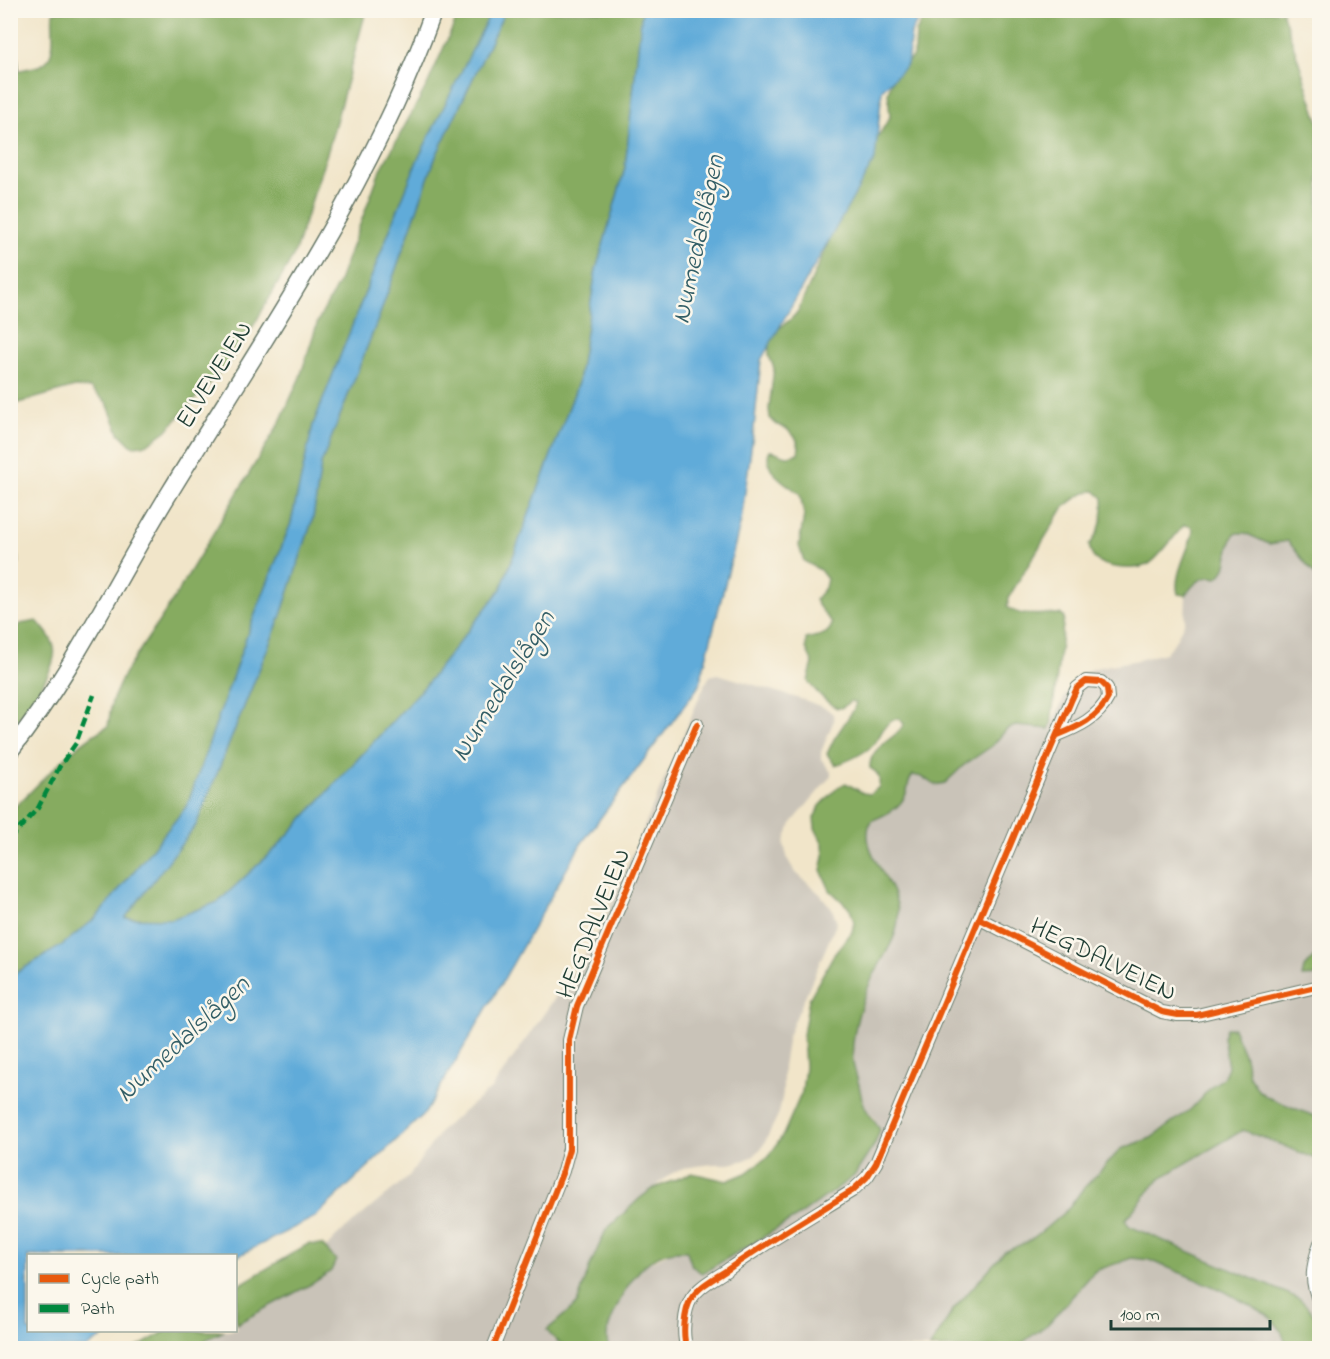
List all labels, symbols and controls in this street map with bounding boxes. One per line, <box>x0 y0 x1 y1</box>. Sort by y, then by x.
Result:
water label: Numedalslågen <box>663 151 737 328</box>
street label: ELVEVEIEN <box>167 314 264 437</box>
water label: Numedalslågen <box>442 603 567 770</box>
street label: HEGDALVEIEN <box>547 843 642 1005</box>
street label: HEGDALVEIEN <box>1023 909 1183 1013</box>
water label: Numedalslågen <box>108 967 261 1113</box>
legend <box>27 1254 237 1332</box>
text: Cycle path <box>81 1267 159 1293</box>
scale bar <box>1111 1293 1270 1331</box>
text: Path <box>81 1297 115 1323</box>
text: 100 m <box>1120 1303 1160 1329</box>

